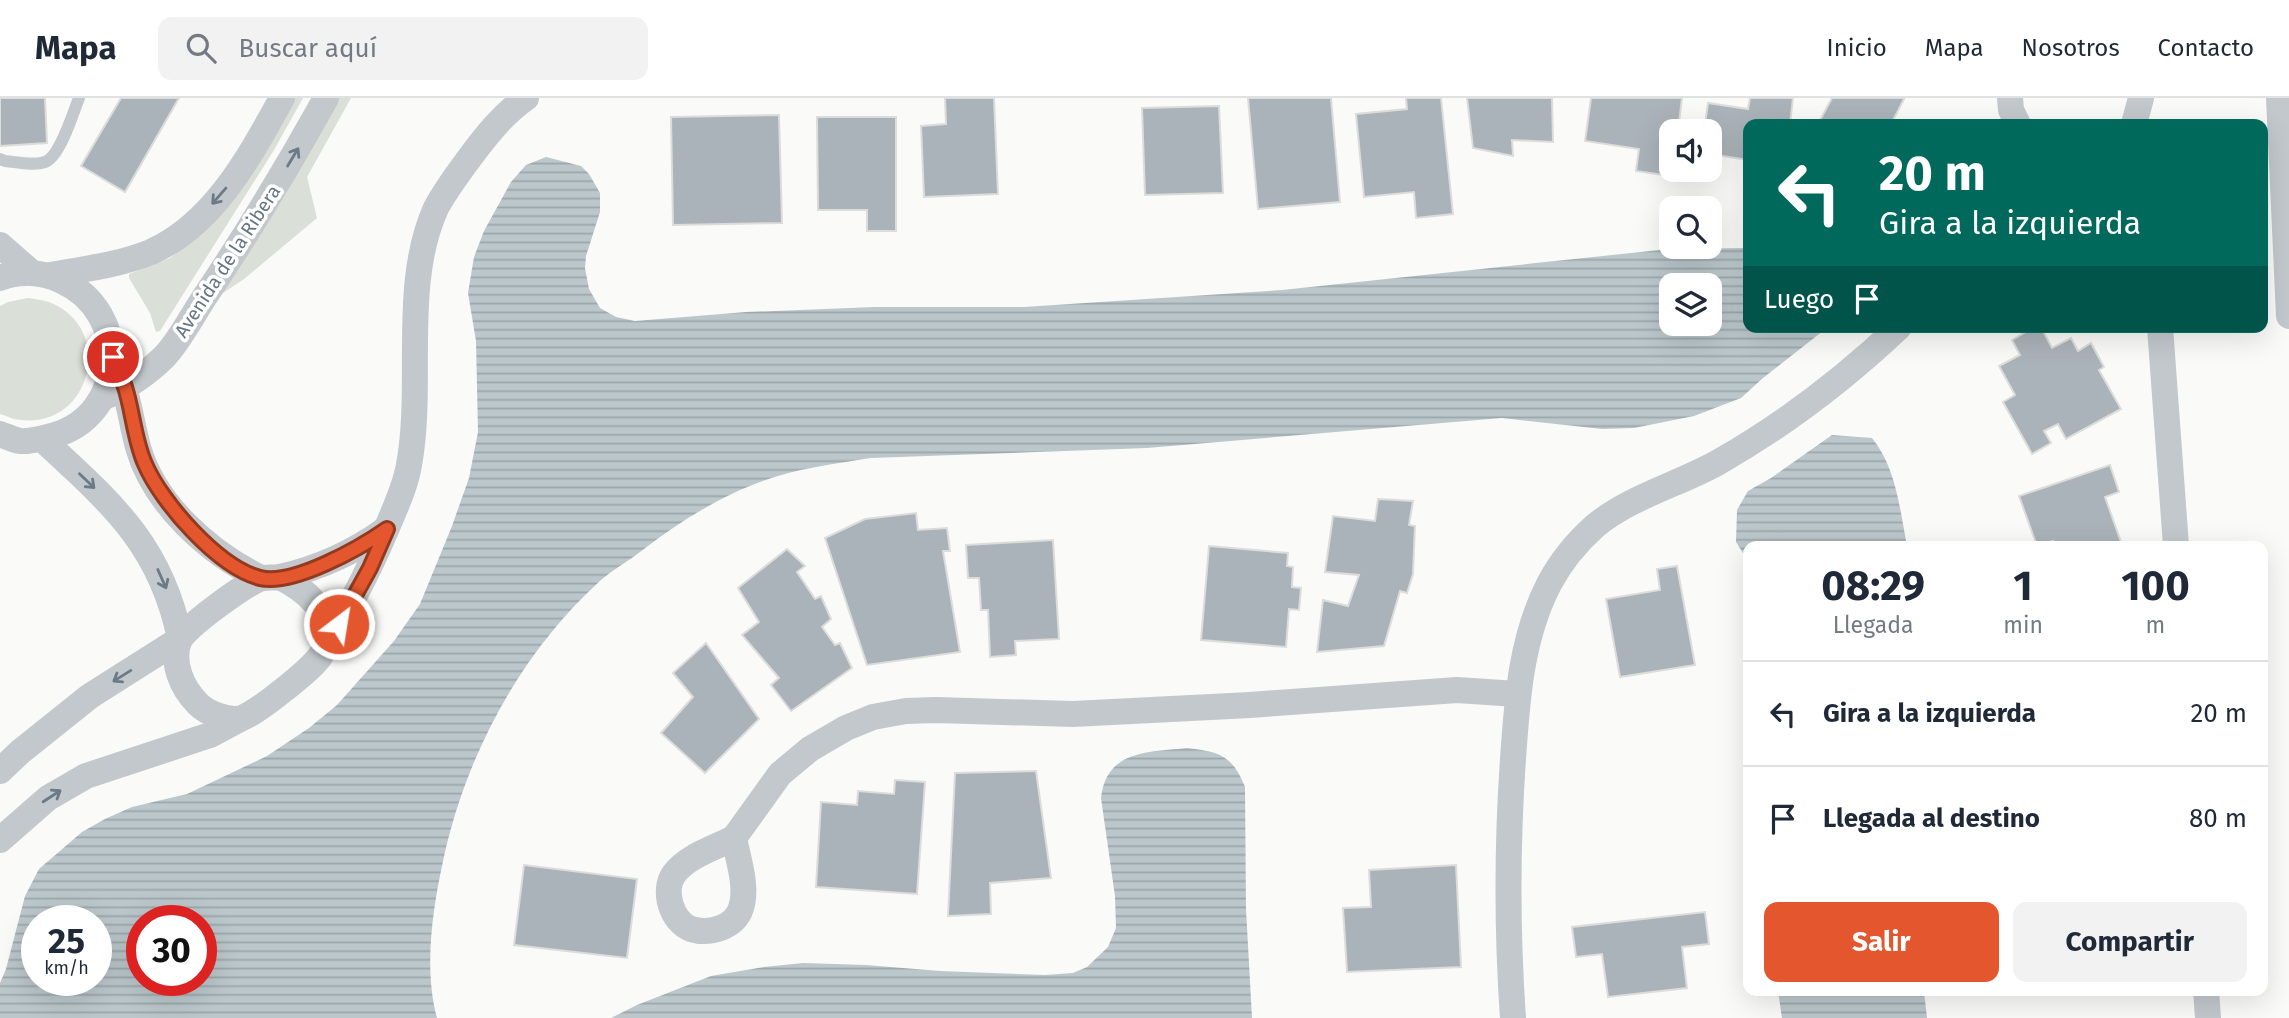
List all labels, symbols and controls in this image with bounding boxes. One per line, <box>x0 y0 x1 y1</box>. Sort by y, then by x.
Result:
search box <box>158 17 648 80</box>
text: Mapa <box>35 28 116 68</box>
icon: search <box>182 29 220 67</box>
text: Buscar aquí <box>238 33 377 64</box>
text: Inicio <box>1827 34 1887 62</box>
text: Mapa <box>1925 34 1984 62</box>
text: Nosotros <box>2022 34 2120 62</box>
text: Contacto <box>2158 34 2254 62</box>
map controls <box>1659 119 1722 336</box>
button: sound <box>1659 119 1722 182</box>
text: 20 m <box>1879 144 1986 203</box>
icon: left <box>1764 147 1855 238</box>
one-way arrow <box>286 148 300 168</box>
street label: Avenida de la Ribera <box>170 181 285 342</box>
one-way arrow <box>211 187 227 205</box>
button: search <box>1659 196 1722 259</box>
text: Gira a la izquierda <box>1879 204 2141 242</box>
button: layers <box>1659 273 1722 336</box>
icon: arrive <box>1848 280 1886 318</box>
text: Luego <box>1764 284 1834 315</box>
pin <box>83 327 143 387</box>
icon: arrive <box>94 338 132 376</box>
one-way arrow <box>78 473 96 489</box>
text: 08:29 <box>1821 561 1925 611</box>
text: 1 <box>2013 561 2033 611</box>
text: 100 <box>2121 561 2190 611</box>
one-way arrow <box>156 568 169 589</box>
position arrow <box>302 587 376 661</box>
text: Llegada <box>1833 611 1913 639</box>
text: min <box>2003 611 2043 639</box>
text: m <box>2146 611 2165 639</box>
one-way arrow <box>113 669 133 683</box>
icon: left <box>1764 695 1802 733</box>
text: Gira a la izquierda <box>1823 698 2036 729</box>
text: 20 m <box>2190 698 2247 729</box>
one-way arrow <box>42 789 61 804</box>
icon: arrive <box>1764 800 1802 838</box>
text: Llegada al destino <box>1823 803 2040 834</box>
text: 80 m <box>2189 803 2247 834</box>
button: Salir <box>1764 902 1999 982</box>
button: Compartir <box>2013 902 2247 982</box>
speed limit sign: 30 <box>126 905 217 996</box>
text: 25 <box>48 920 85 962</box>
text: km/h <box>44 957 89 979</box>

